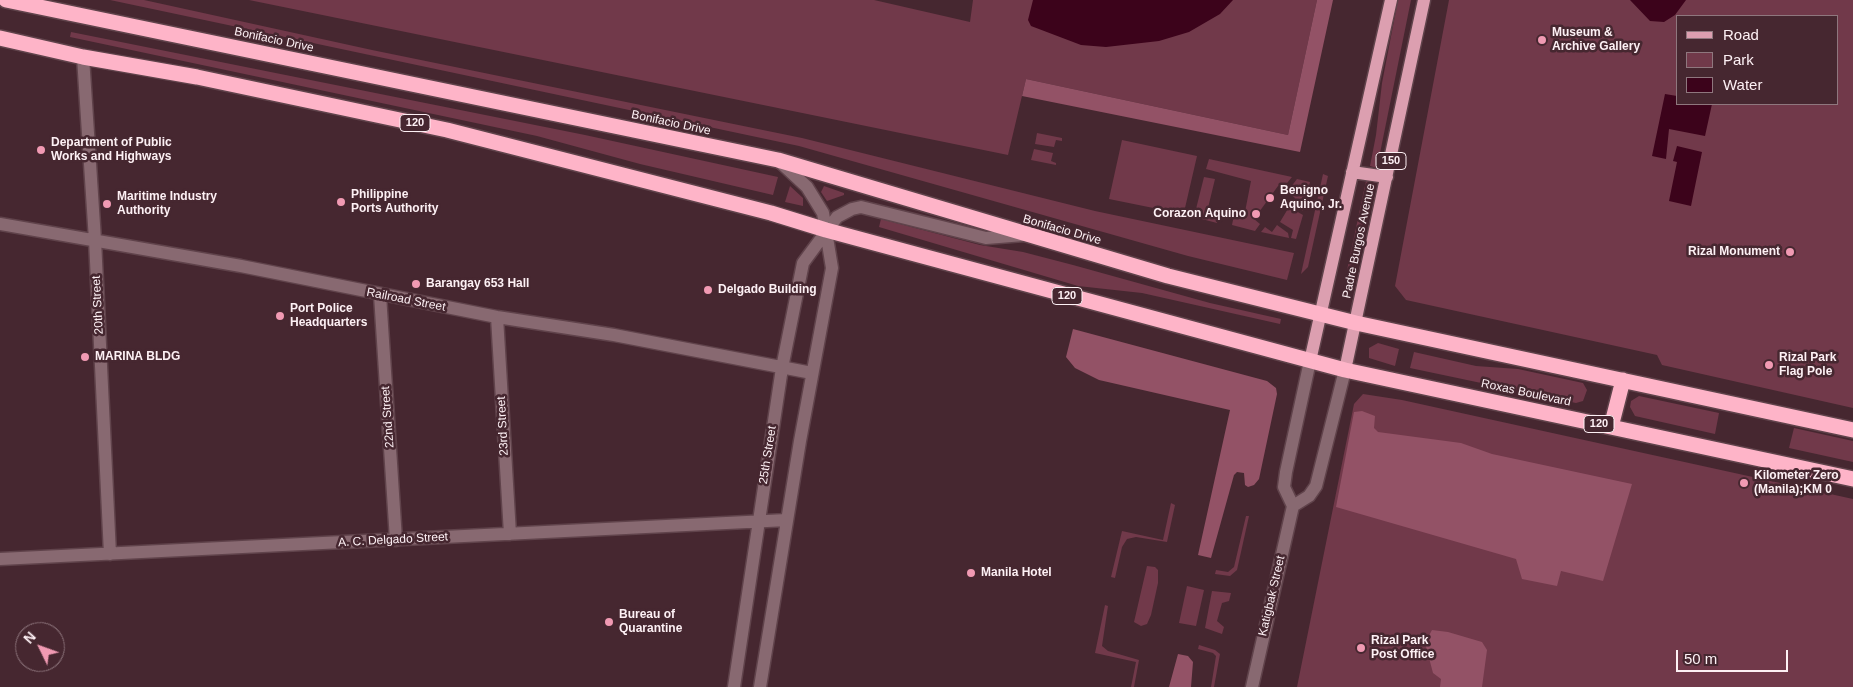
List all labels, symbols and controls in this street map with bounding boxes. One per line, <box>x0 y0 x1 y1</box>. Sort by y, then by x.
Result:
legend <box>1676 15 1838 105</box>
street label: Bonifacio Drive <box>233 25 315 55</box>
place label: Museum & Archive Gallery <box>1552 26 1640 54</box>
text: Road <box>1723 26 1759 43</box>
marker: Museum & Archive Gallery <box>1536 34 1548 46</box>
text: Park <box>1723 51 1754 68</box>
text: Water <box>1723 76 1762 93</box>
street label: Bonifacio Drive <box>630 108 712 138</box>
road number: 120 <box>400 115 430 132</box>
place label: Department of Public Works and Highways <box>51 136 172 164</box>
marker: Department of Public Works and Highways <box>35 144 47 156</box>
road number: 150 <box>1376 153 1406 170</box>
street label: Padre Burgos Avenue <box>1340 182 1378 300</box>
place label: Benigno Aquino, Jr. <box>1280 184 1342 212</box>
place label: Philippine Ports Authority <box>351 188 438 216</box>
place label: Maritime Industry Authority <box>117 190 217 218</box>
marker: Benigno Aquino, Jr. <box>1264 192 1276 204</box>
marker: Philippine Ports Authority <box>335 196 347 208</box>
marker: Maritime Industry Authority <box>101 198 113 210</box>
place label: Corazon Aquino <box>1153 207 1246 221</box>
marker: Corazon Aquino <box>1250 208 1262 220</box>
street label: Bonifacio Drive <box>1021 212 1103 248</box>
place label: Rizal Monument <box>1688 245 1780 259</box>
marker: Rizal Monument <box>1784 246 1796 258</box>
street label: 20th Street <box>89 275 107 335</box>
place label: Barangay 653 Hall <box>426 277 529 291</box>
marker: Barangay 653 Hall <box>410 278 422 290</box>
place label: Delgado Building <box>718 283 817 297</box>
marker: Delgado Building <box>702 284 714 296</box>
street label: Railroad Street <box>365 285 447 315</box>
road number: 120 <box>1052 288 1082 304</box>
place label: Port Police Headquarters <box>290 302 367 330</box>
marker: Port Police Headquarters <box>274 310 286 322</box>
place label: MARINA BLDG <box>95 350 180 364</box>
marker: MARINA BLDG <box>79 351 91 363</box>
place label: Rizal Park Flag Pole <box>1779 351 1836 379</box>
marker: Rizal Park Flag Pole <box>1763 359 1775 371</box>
street label: Roxas Boulevard <box>1480 376 1572 410</box>
street label: 22nd Street <box>379 386 397 448</box>
street label: 23rd Street <box>494 396 512 456</box>
road number: 120 <box>1584 416 1614 432</box>
street label: 25th Street <box>756 425 780 485</box>
place label: Kilometer Zero (Manila);KM 0 <box>1754 469 1839 497</box>
marker: Kilometer Zero (Manila);KM 0 <box>1738 477 1750 489</box>
street label: A. C. Delgado Street <box>338 530 448 550</box>
street label: Katigbak Street <box>1256 554 1288 638</box>
place label: Manila Hotel <box>981 566 1052 580</box>
marker: Manila Hotel <box>965 567 977 579</box>
place label: Bureau of Quarantine <box>619 608 682 636</box>
marker: Bureau of Quarantine <box>603 616 615 628</box>
north arrow <box>15 622 65 672</box>
text: N <box>20 629 39 647</box>
place label: Rizal Park Post Office <box>1371 634 1434 662</box>
scale bar <box>1678 640 1790 672</box>
marker: Rizal Park Post Office <box>1355 642 1367 654</box>
text: 50 m <box>1684 650 1717 667</box>

